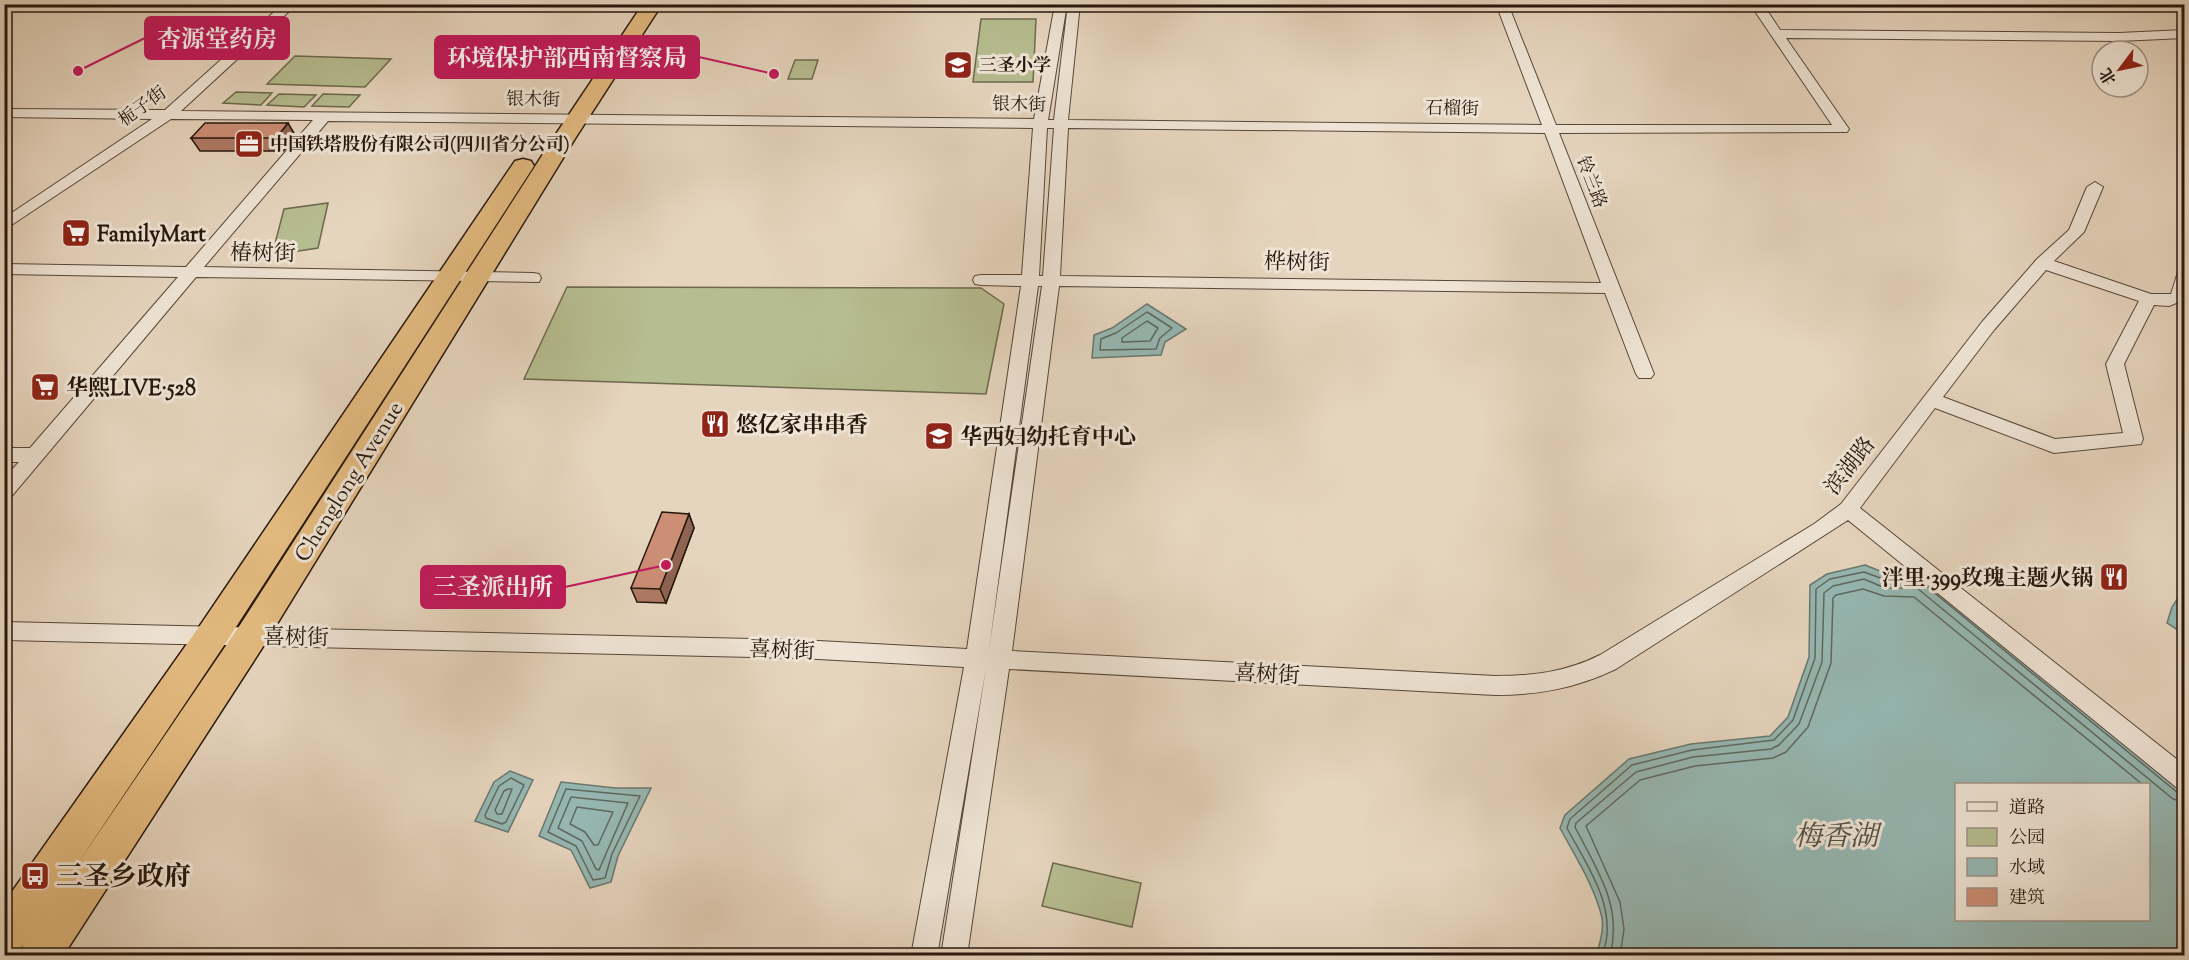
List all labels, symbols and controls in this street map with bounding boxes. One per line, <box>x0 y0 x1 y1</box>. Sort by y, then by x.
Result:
callout: 杏源堂药房 <box>145 17 289 59</box>
text: 杏源堂药房 <box>157 24 277 58</box>
callout: 环境保护部西南督察局 <box>435 36 699 78</box>
north arrow <box>2090 39 2150 99</box>
text: 环境保护部西南督察局 <box>447 43 687 77</box>
school or university icon: 三圣小学 <box>942 49 974 81</box>
place label: 三圣小学 <box>979 54 1051 80</box>
text: 北 <box>2095 63 2123 89</box>
street label: 栀子街 <box>114 81 173 134</box>
street label: 银木街 <box>506 88 560 114</box>
street label: 银木街 <box>992 93 1046 119</box>
street label: 石榴街 <box>1425 97 1479 123</box>
office icon: 中国铁塔股份有限公司(四川省分公司) <box>233 128 265 160</box>
place label: 中国铁塔股份有限公司(四川省分公司) <box>270 133 570 159</box>
street label: 铃兰路 <box>1568 153 1612 213</box>
supermarket icon: FamilyMart <box>60 217 92 249</box>
place label: FamilyMart <box>97 220 206 252</box>
street label: 椿树街 <box>230 238 296 272</box>
street label: 桦树街 <box>1264 247 1330 281</box>
supermarket icon: 华熙LIVE·528 <box>29 371 61 403</box>
place label: 华熙LIVE·528 <box>66 374 196 406</box>
street label: Chenglong Avenue <box>288 396 413 569</box>
restaurant icon: 悠亿家串串香 <box>699 408 731 440</box>
place label: 悠亿家串串香 <box>736 411 868 443</box>
school or university icon: 华西妇幼托育中心 <box>923 420 955 452</box>
place label: 华西妇幼托育中心 <box>960 423 1136 455</box>
street label: 滨湖路 <box>1818 431 1884 503</box>
restaurant icon: 泮里·399玫瑰主题火锅 <box>2098 561 2130 593</box>
place label: 泮里·399玫瑰主题火锅 <box>1881 564 2093 596</box>
callout: 三圣派出所 <box>421 566 565 608</box>
text: 三圣派出所 <box>433 572 553 606</box>
street label: 喜树街 <box>263 622 329 656</box>
street label: 喜树街 <box>748 635 815 669</box>
street label: 喜树街 <box>1233 658 1301 694</box>
legend <box>1955 783 2150 921</box>
text: 道路 <box>2009 796 2045 822</box>
water label: 梅香湖 <box>1794 818 1883 858</box>
text: 公园 <box>2009 826 2045 852</box>
text: 水域 <box>2009 856 2045 882</box>
place label: 三圣乡政府 <box>56 859 191 898</box>
bus stop icon: 三圣乡政府 <box>19 860 51 892</box>
text: 建筑 <box>2009 886 2045 912</box>

